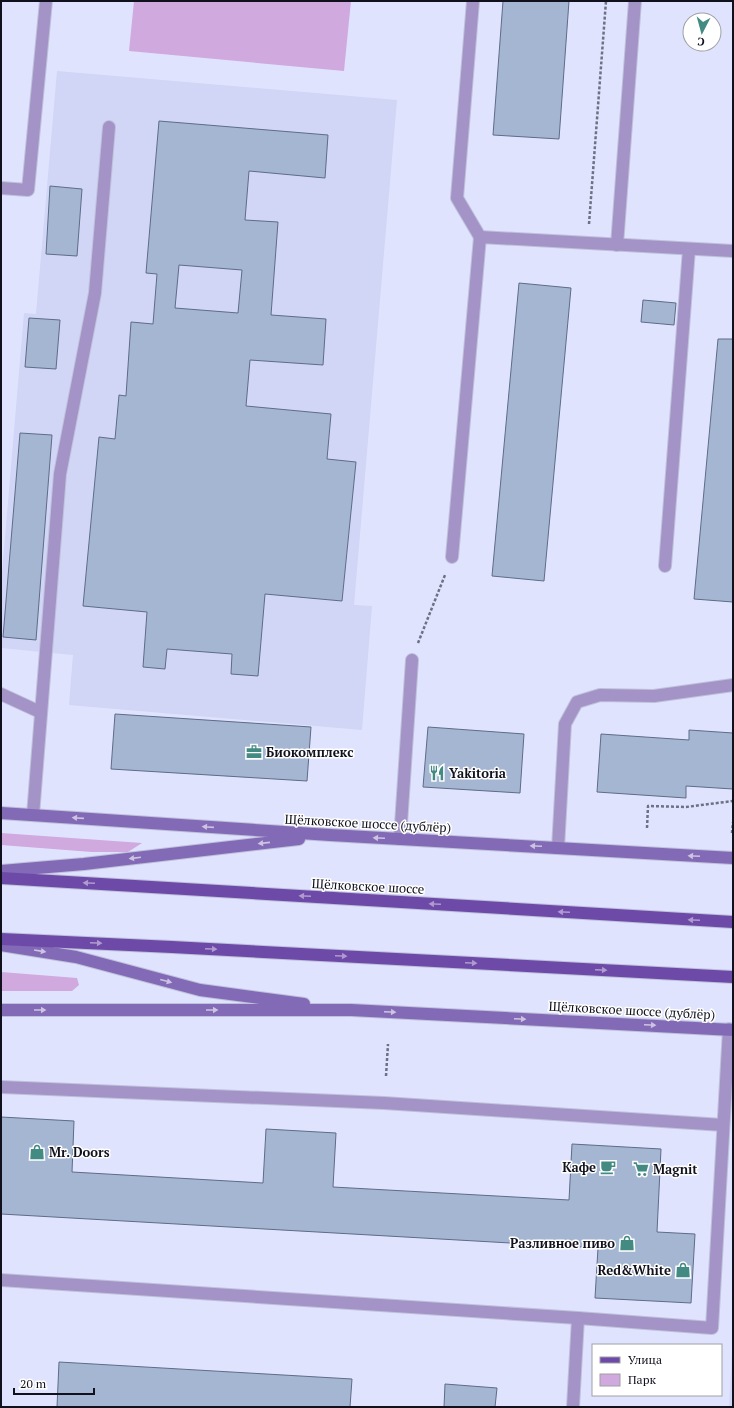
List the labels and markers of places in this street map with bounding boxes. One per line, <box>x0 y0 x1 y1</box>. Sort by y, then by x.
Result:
office icon: Биокомплекс <box>245 743 263 761</box>
place label: Биокомплекс <box>266 743 353 761</box>
restaurant icon: Yakitoria <box>428 764 446 782</box>
place label: Yakitoria <box>449 764 507 782</box>
shop icon: Mr. Doors <box>28 1143 46 1161</box>
place label: Mr. Doors <box>49 1143 110 1161</box>
place label: Кафе <box>562 1158 596 1176</box>
cafe icon: Кафе <box>599 1158 617 1176</box>
supermarket icon: Magnit <box>632 1160 650 1178</box>
place label: Magnit <box>653 1160 698 1178</box>
place label: Разливное пиво <box>510 1234 615 1252</box>
shop icon: Разливное пиво <box>618 1234 636 1252</box>
place label: Red&White <box>598 1261 671 1279</box>
shop icon: Red&White <box>674 1261 692 1279</box>

